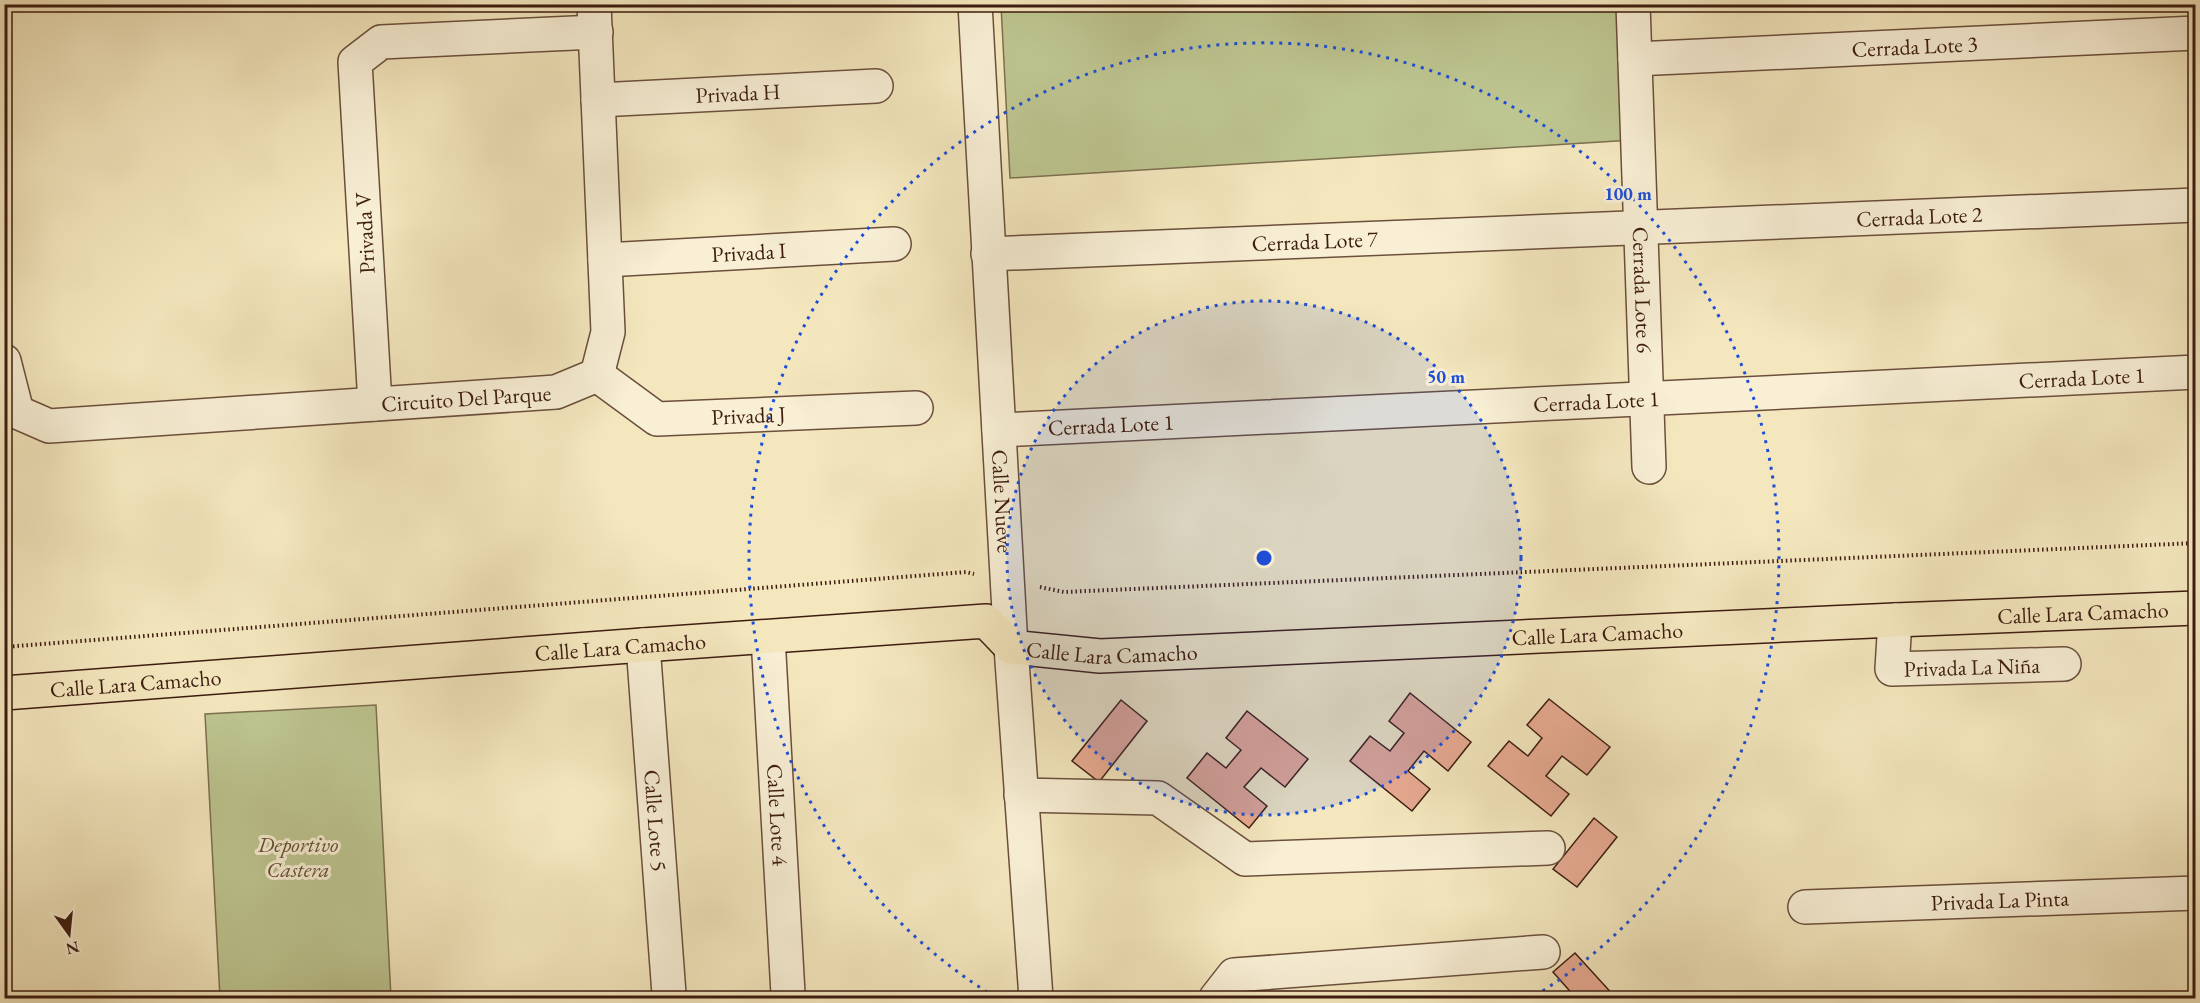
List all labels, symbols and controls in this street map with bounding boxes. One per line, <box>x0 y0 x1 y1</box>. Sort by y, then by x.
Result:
street label: Cerrada Lote 3 <box>1851 29 1978 63</box>
street label: Privada H <box>695 76 781 110</box>
text: 100 m <box>1604 182 1652 205</box>
street label: Privada V <box>348 191 382 275</box>
street label: Cerrada Lote 2 <box>1856 199 1983 233</box>
street label: Cerrada Lote 7 <box>1251 224 1379 258</box>
street label: Cerrada Lote 6 <box>1626 226 1660 354</box>
street label: Privada I <box>711 235 787 269</box>
street label: Cerrada Lote 1 <box>2018 360 2145 395</box>
text: 50 m <box>1427 365 1465 388</box>
street label: Circuito Del Parque <box>380 378 552 418</box>
street label: Cerrada Lote 1 <box>1533 384 1660 419</box>
street label: Privada J <box>711 399 787 431</box>
street label: Cerrada Lote 1 <box>1047 407 1175 442</box>
street label: Calle Nueve <box>985 449 1020 554</box>
centre of rings <box>1254 548 1274 568</box>
street label: Calle Lara Camacho <box>1997 595 2169 630</box>
street label: Calle Lara Camacho <box>1511 615 1684 652</box>
street label: Calle Lara Camacho <box>534 626 707 668</box>
street label: Calle Lara Camacho <box>1025 634 1198 671</box>
street label: Privada La Niña <box>1903 650 2041 683</box>
street label: Calle Lara Camacho <box>49 662 222 704</box>
street label: Calle Lote 4 <box>761 763 795 867</box>
street label: Calle Lote 5 <box>638 768 674 873</box>
park label: Deportivo Castera <box>257 830 338 884</box>
street label: Privada La Pinta <box>1930 883 2070 917</box>
north arrow <box>39 904 99 964</box>
text: N <box>64 936 82 960</box>

